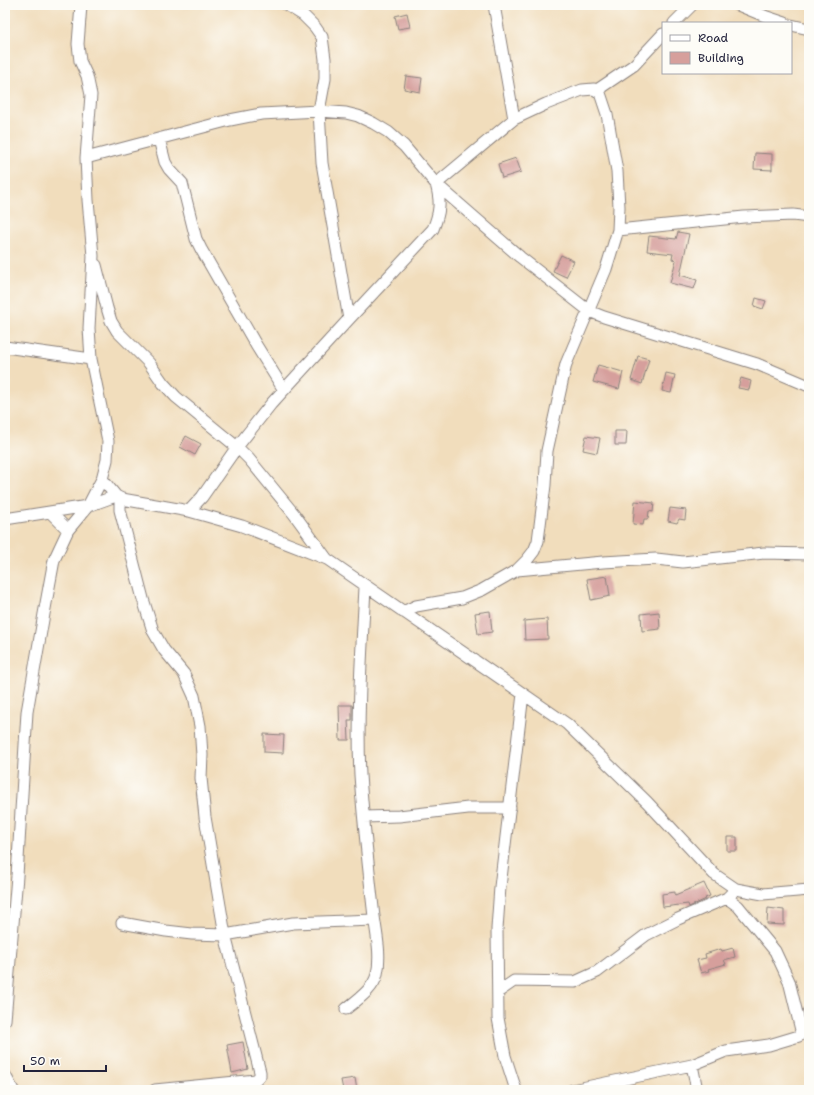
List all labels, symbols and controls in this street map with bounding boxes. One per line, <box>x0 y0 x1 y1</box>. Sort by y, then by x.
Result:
legend <box>662 22 792 74</box>
text: Road <box>698 30 729 46</box>
text: Building <box>698 50 744 66</box>
scale bar <box>24 1047 106 1073</box>
text: 50 m <box>30 1053 60 1069</box>

